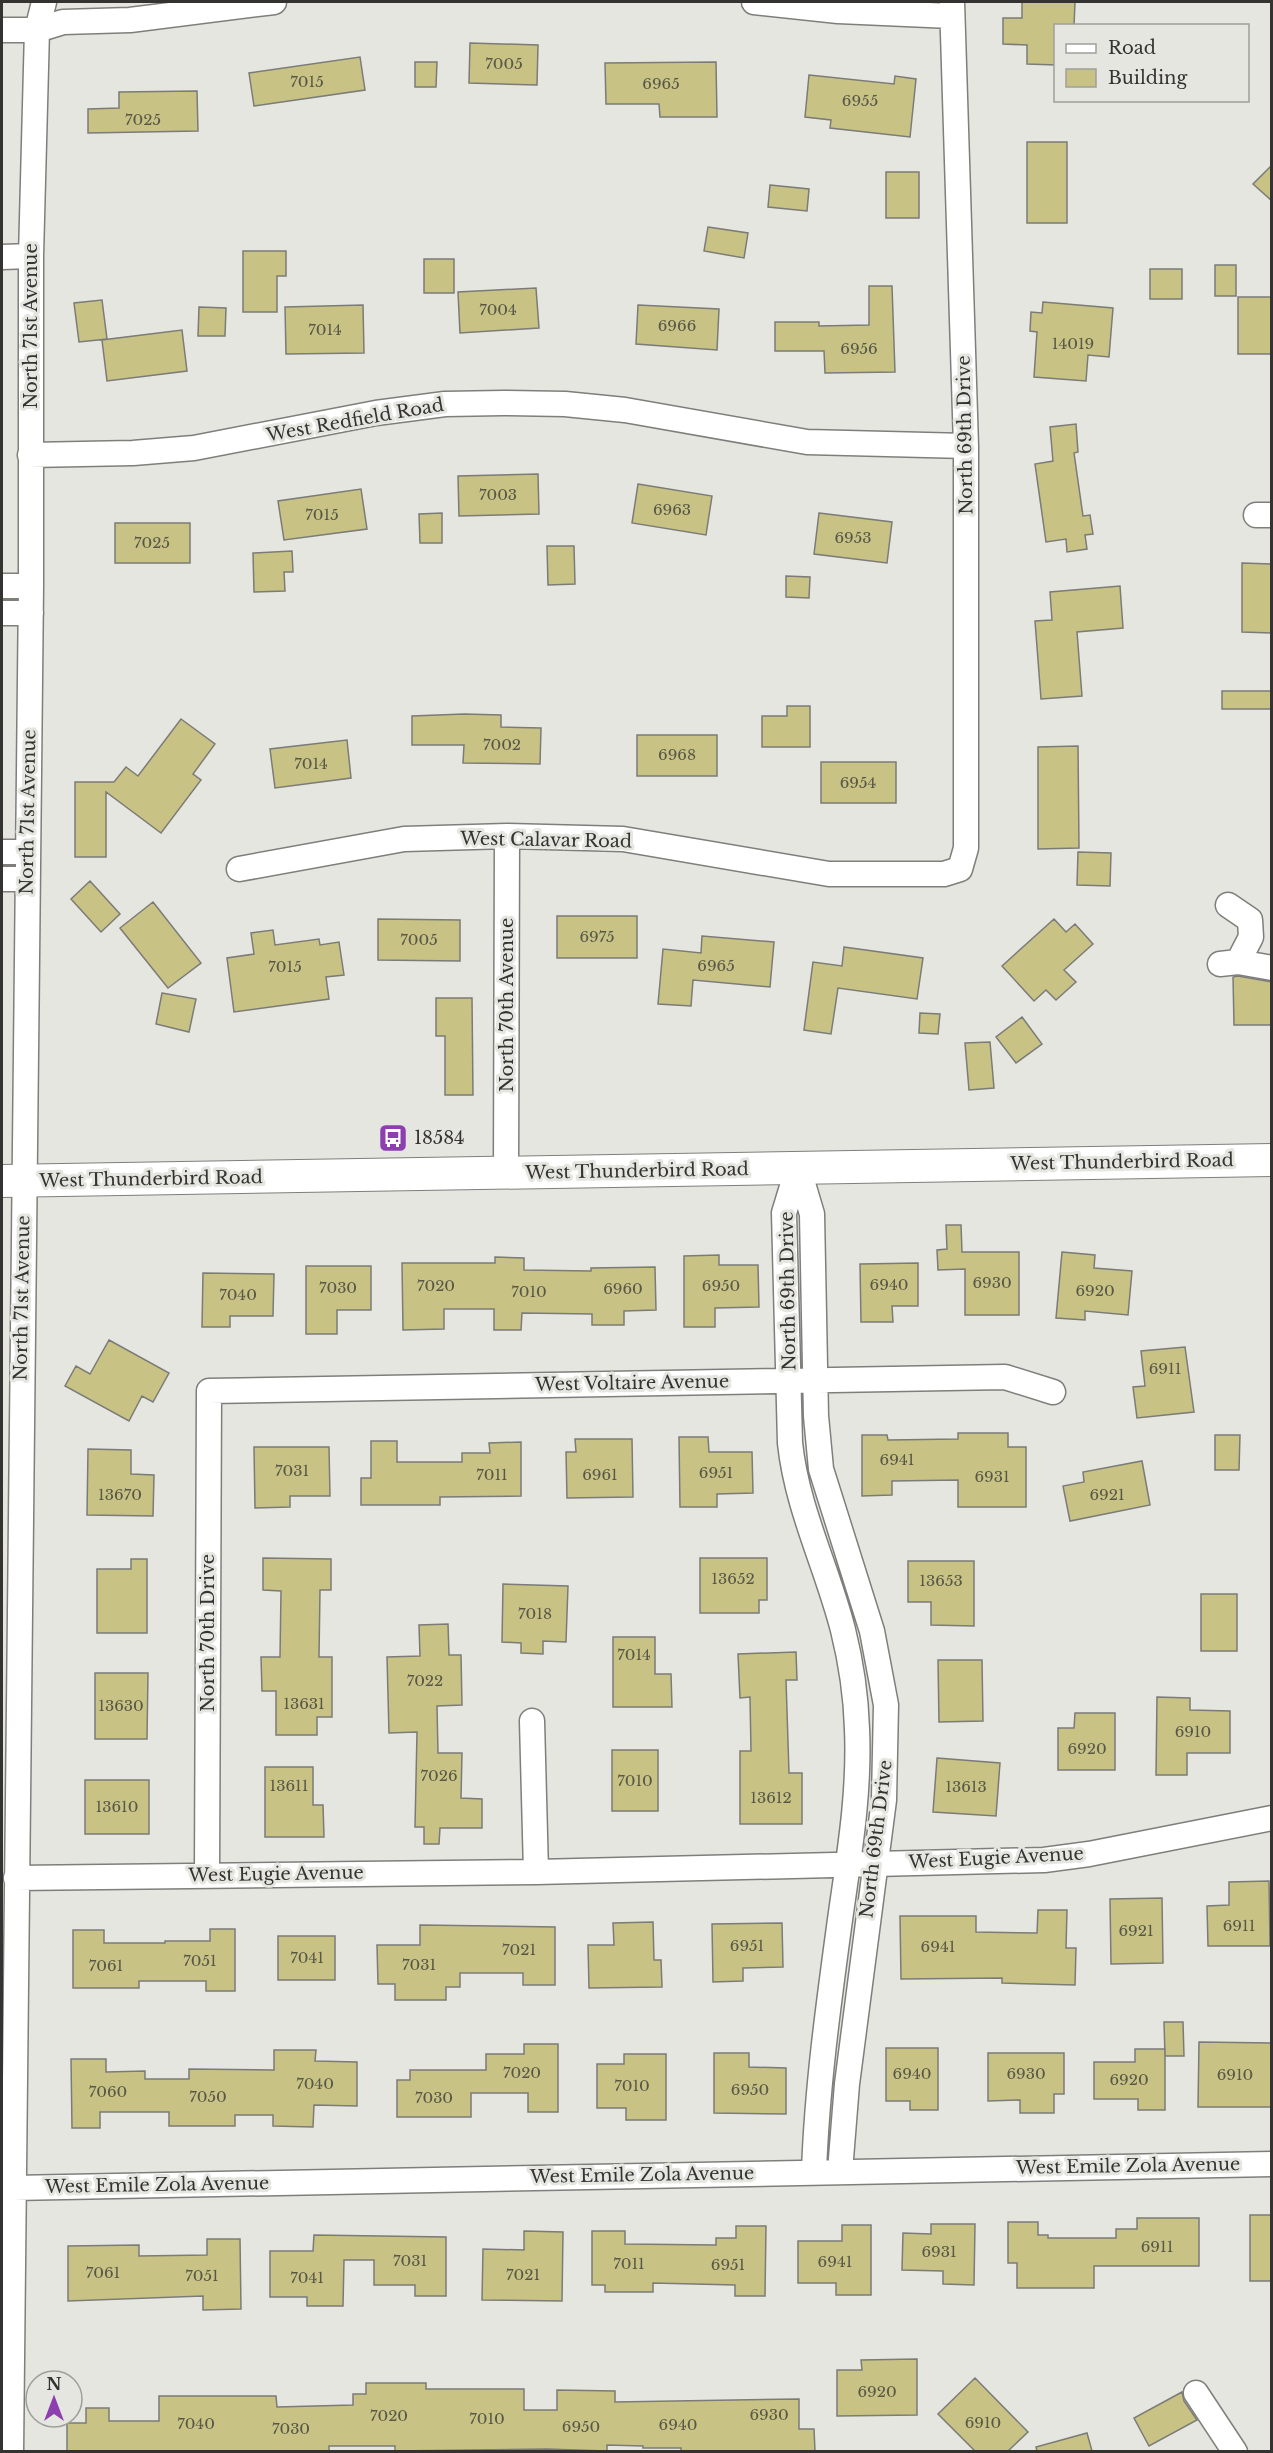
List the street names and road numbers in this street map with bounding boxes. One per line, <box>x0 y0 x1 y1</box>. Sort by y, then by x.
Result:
street label: North 71st Avenue <box>20 243 42 409</box>
street label: North 69th Drive <box>953 355 977 515</box>
street label: West Redfield Road <box>264 394 445 447</box>
street label: North 71st Avenue <box>16 729 40 895</box>
street label: West Calavar Road <box>459 827 632 852</box>
street label: North 70th Avenue <box>496 918 518 1092</box>
street label: West Thunderbird Road <box>1009 1149 1234 1175</box>
street label: West Thunderbird Road <box>524 1158 749 1184</box>
street label: West Thunderbird Road <box>38 1166 263 1192</box>
street label: North 69th Drive <box>776 1211 800 1371</box>
street label: North 71st Avenue <box>10 1215 34 1381</box>
street label: West Voltaire Avenue <box>534 1370 729 1396</box>
street label: North 70th Drive <box>197 1554 219 1712</box>
street label: North 69th Drive <box>855 1759 897 1919</box>
street label: West Eugie Avenue <box>907 1842 1084 1874</box>
street label: West Eugie Avenue <box>187 1861 364 1887</box>
street label: West Emile Zola Avenue <box>1015 2153 1240 2179</box>
street label: West Emile Zola Avenue <box>529 2162 754 2188</box>
street label: West Emile Zola Avenue <box>44 2172 269 2198</box>

